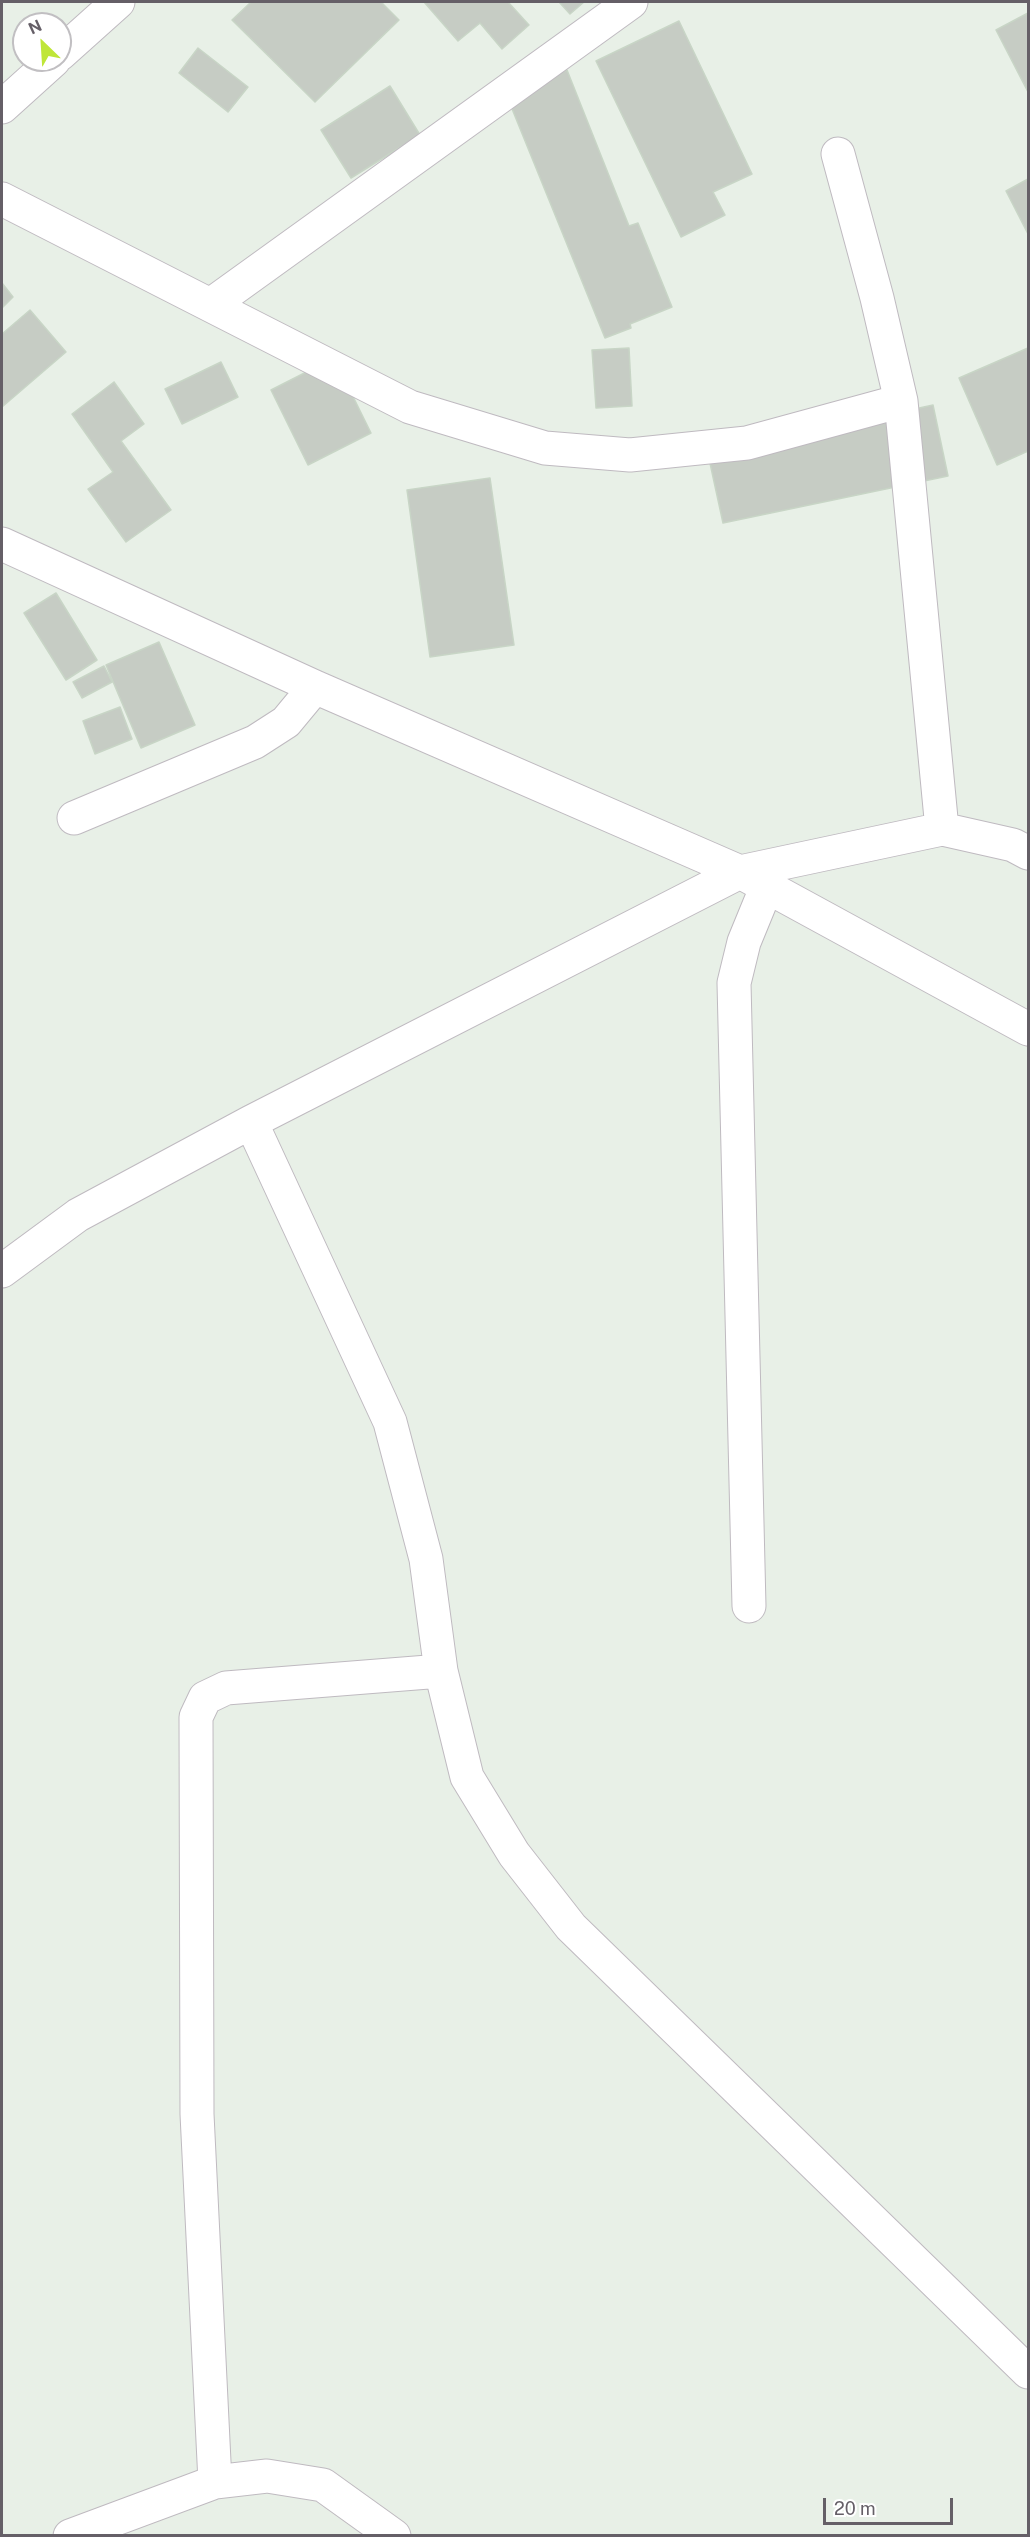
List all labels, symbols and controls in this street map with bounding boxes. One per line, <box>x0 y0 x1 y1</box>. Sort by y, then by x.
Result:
north arrow <box>12 12 72 72</box>
text: N <box>25 16 45 38</box>
scale bar <box>826 2486 956 2524</box>
text: 20 m <box>834 2498 876 2519</box>

